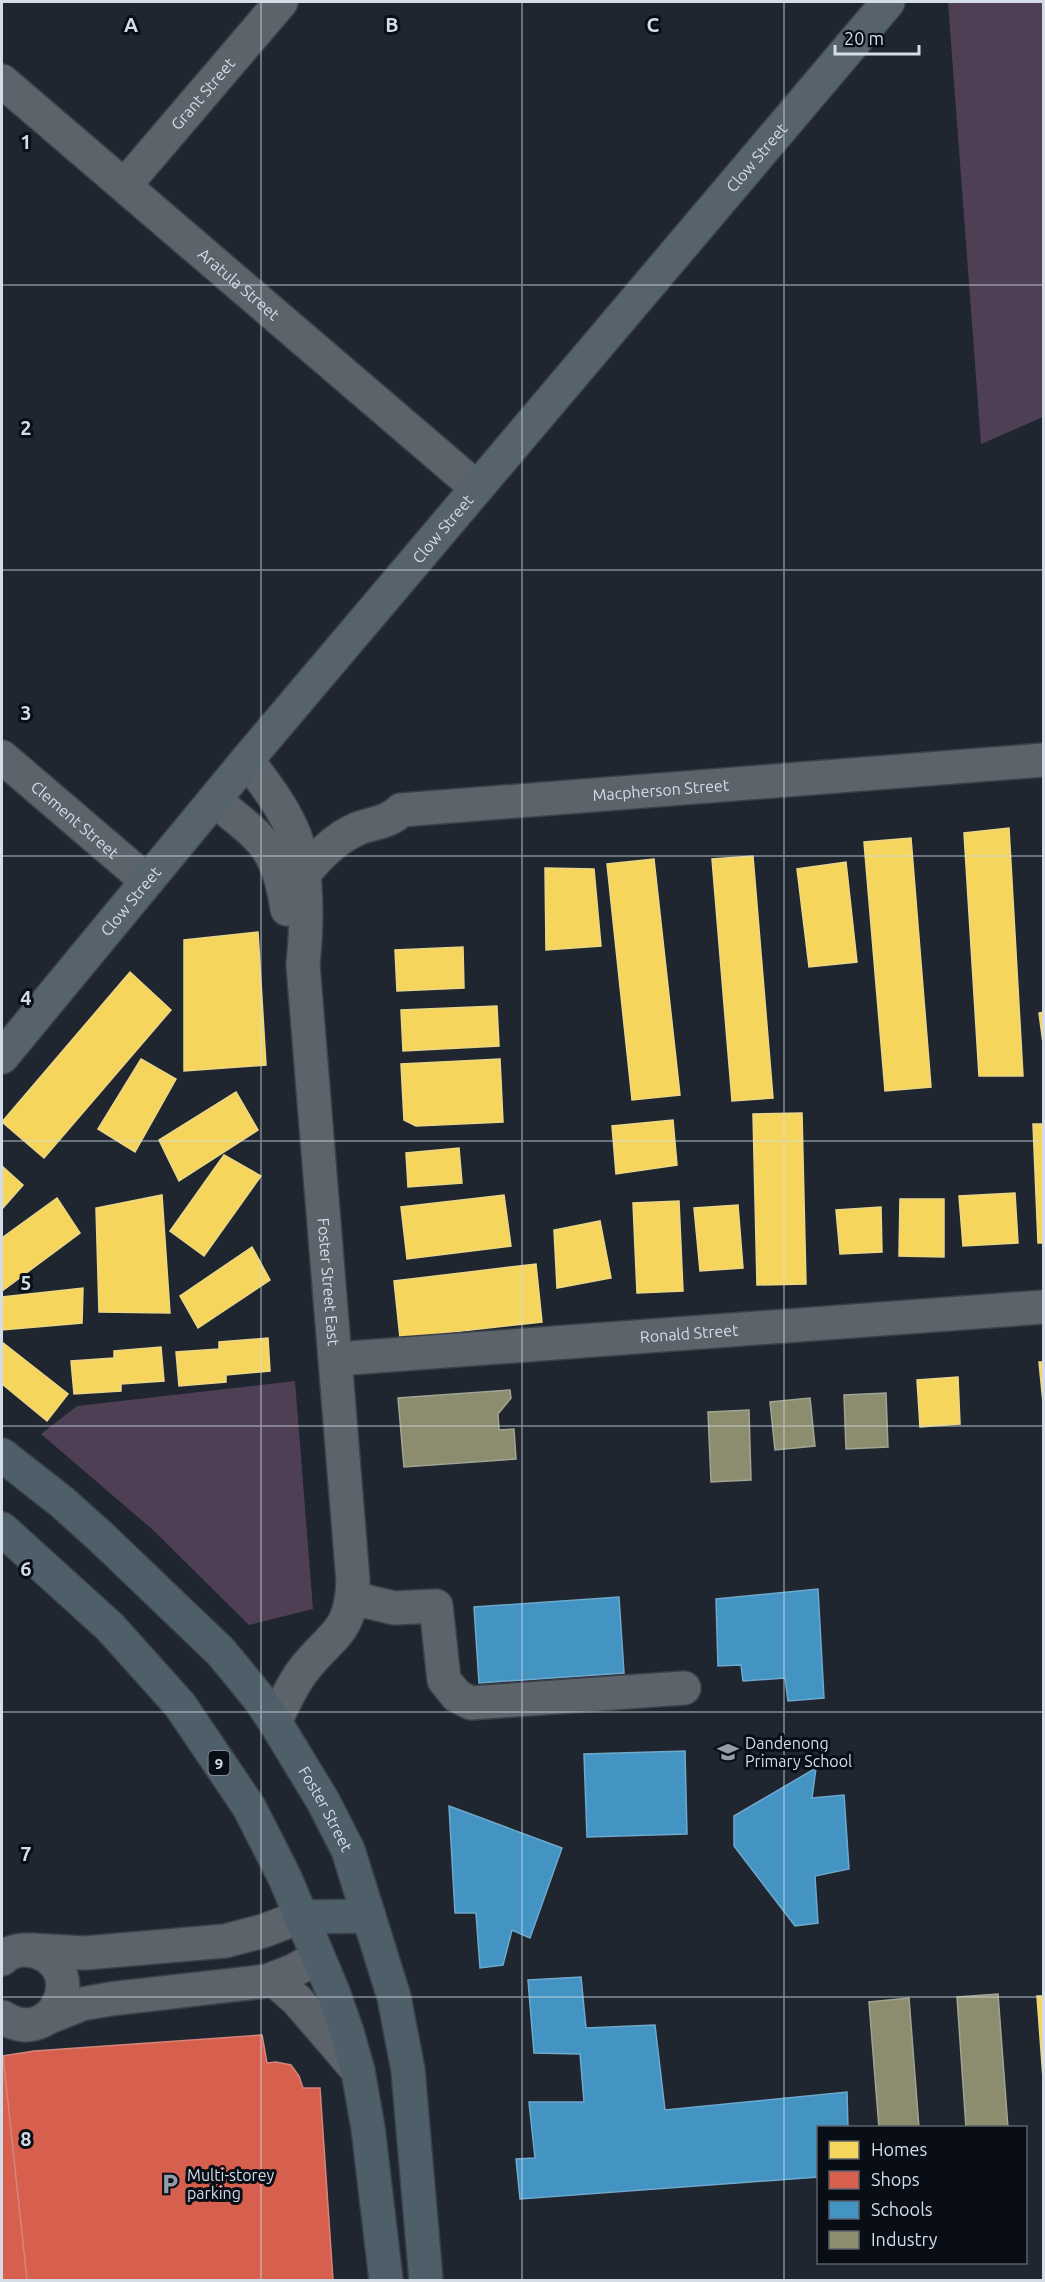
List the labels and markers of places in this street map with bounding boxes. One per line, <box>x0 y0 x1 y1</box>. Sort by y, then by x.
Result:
place label: Dandenong Primary School <box>745 1734 852 1770</box>
school or university icon: Dandenong Primary School <box>716 1740 740 1764</box>
place label: Multi-storey parking <box>187 2166 274 2202</box>
parking icon: Multi-storey parking <box>158 2172 182 2196</box>

